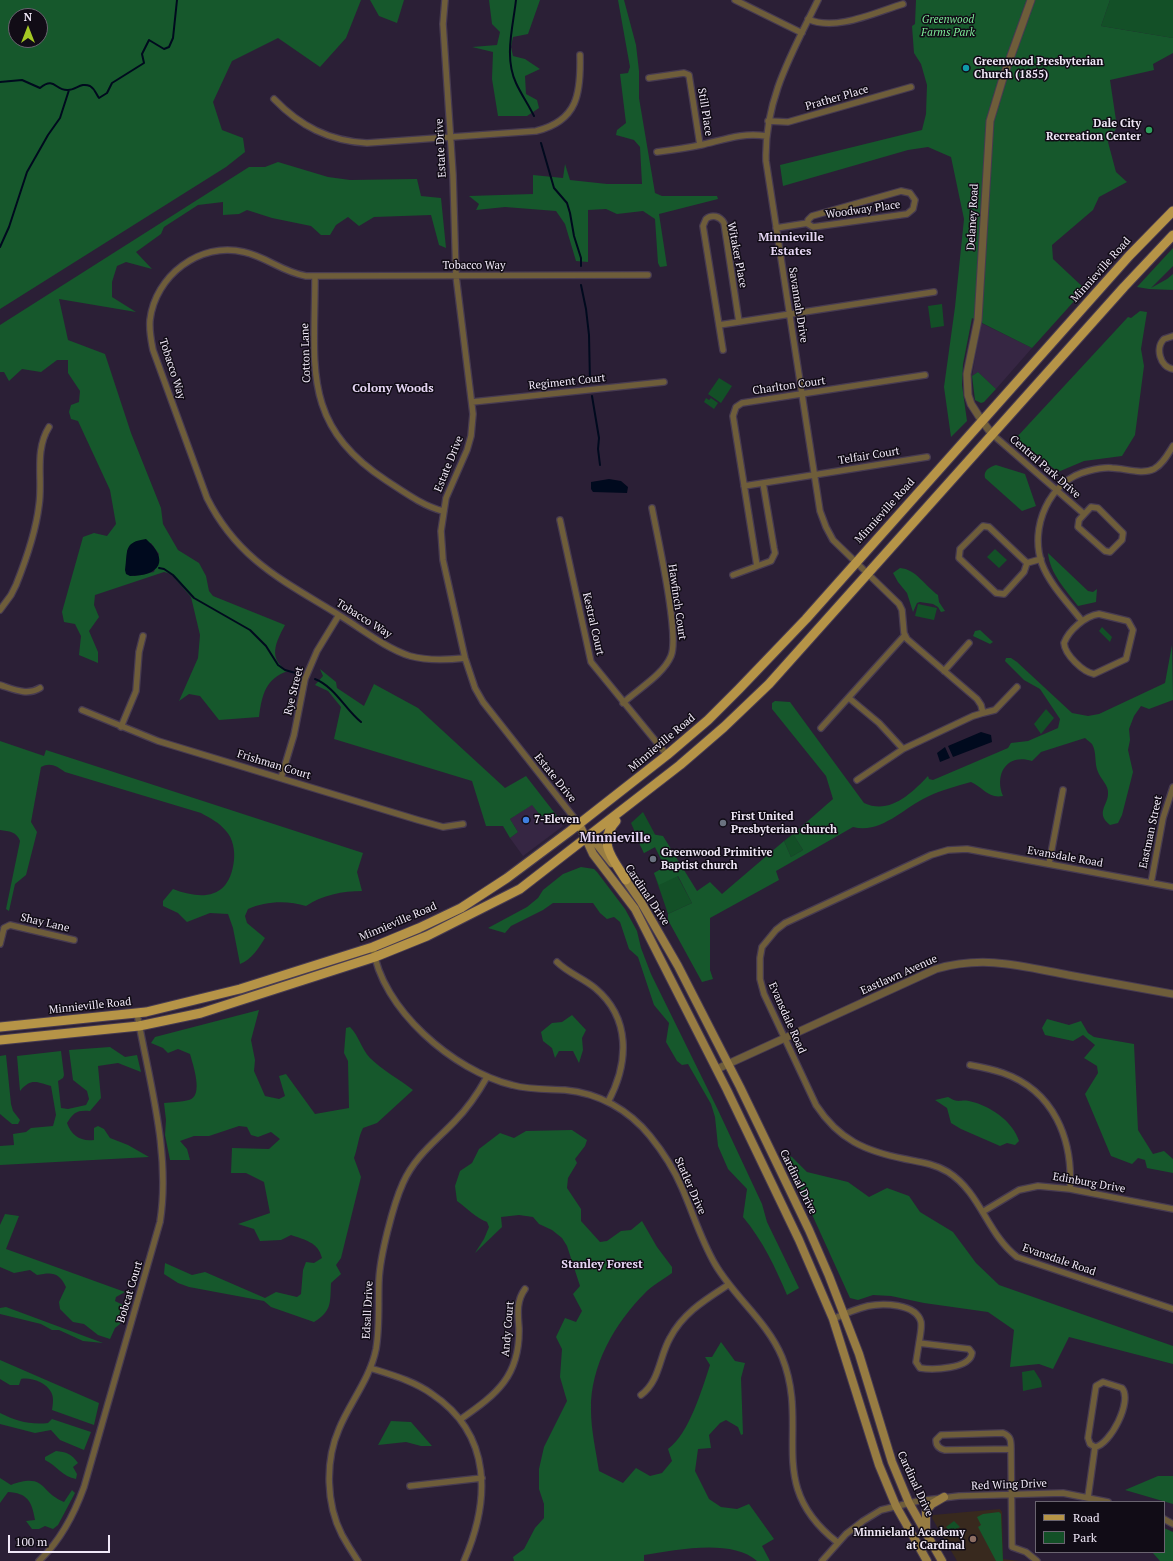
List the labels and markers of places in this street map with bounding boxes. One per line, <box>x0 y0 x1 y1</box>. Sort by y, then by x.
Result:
place label: Greenwood Presbyterian Church (1855) <box>974 55 1103 81</box>
marker: Greenwood Presbyterian Church (1855) <box>961 63 971 73</box>
place label: Dale City Recreation Center <box>1046 117 1141 143</box>
marker: Dale City Recreation Center <box>1144 125 1154 135</box>
place label: First United Presbyterian church <box>731 810 837 836</box>
place label: 7-Eleven <box>534 813 579 827</box>
marker: 7-Eleven <box>521 815 531 825</box>
marker: First United Presbyterian church <box>718 818 728 828</box>
place label: Greenwood Primitive Baptist church <box>661 846 772 872</box>
marker: Greenwood Primitive Baptist church <box>648 854 658 864</box>
place label: Minnieland Academy at Cardinal <box>853 1526 965 1552</box>
marker: Minnieland Academy at Cardinal <box>968 1534 978 1544</box>

